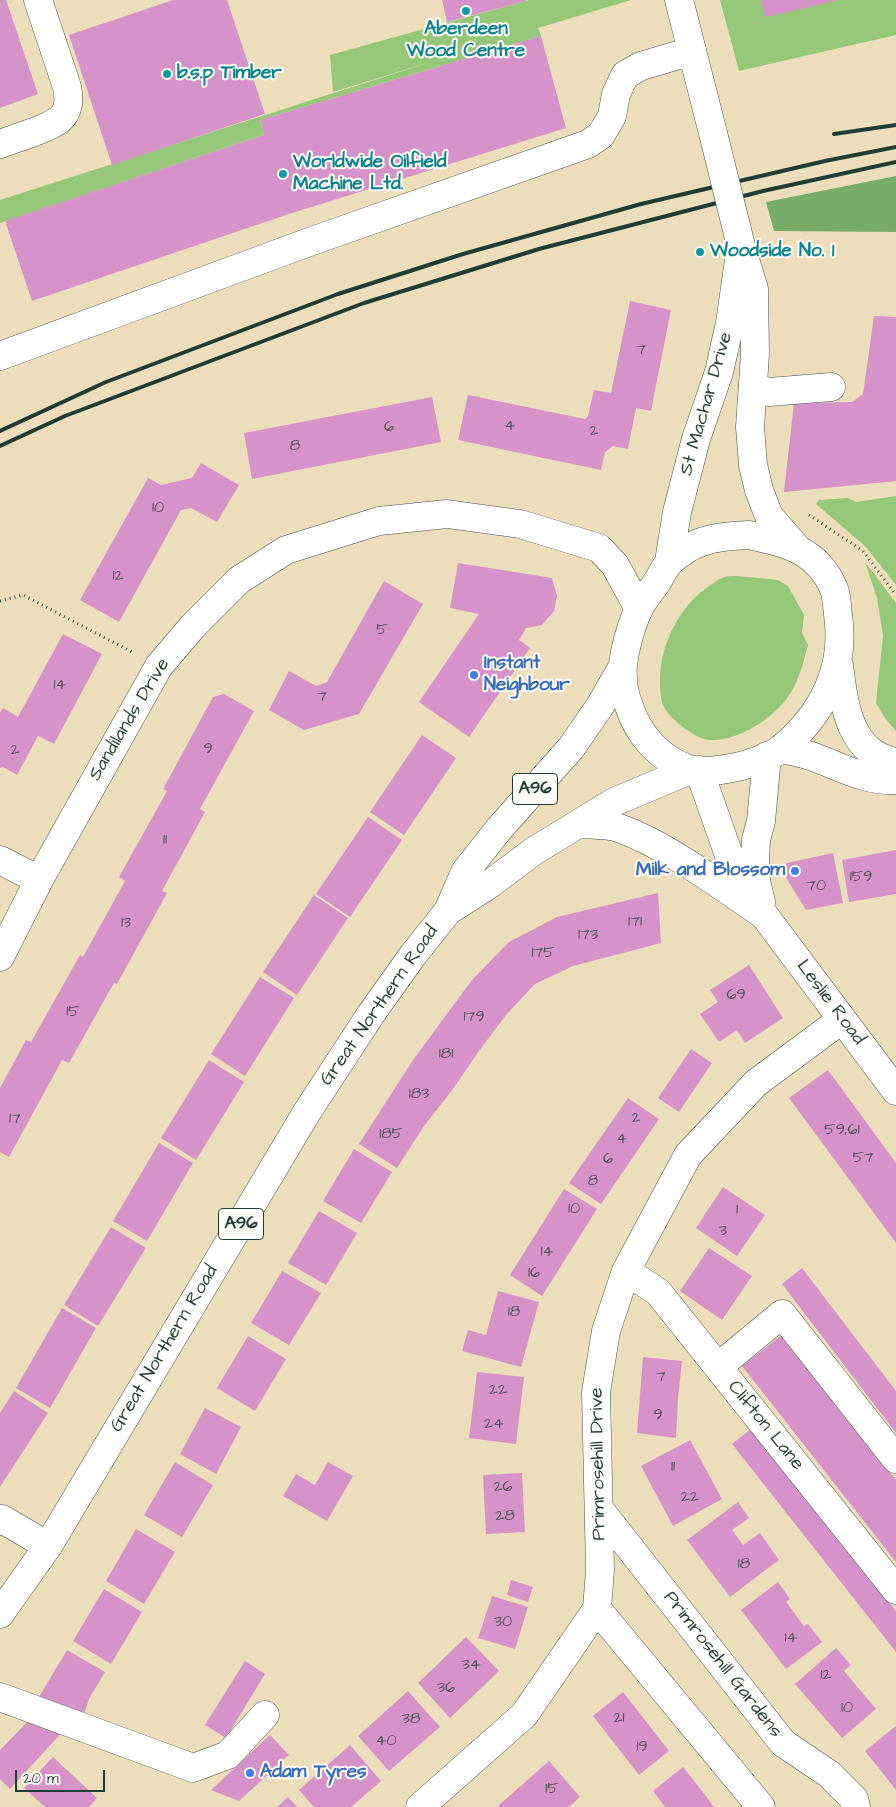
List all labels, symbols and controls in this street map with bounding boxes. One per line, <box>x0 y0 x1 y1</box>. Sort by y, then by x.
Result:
marker: Aberdeen Wood Centre <box>460 5 472 17</box>
place label: Aberdeen Wood Centre <box>407 19 525 63</box>
place label: b.s.p Timber <box>177 63 282 85</box>
marker: b.s.p Timber <box>161 68 173 80</box>
place label: Worldwide Oilfield Machine Ltd. <box>293 152 446 196</box>
marker: Worldwide Oilfield Machine Ltd. <box>277 168 289 180</box>
place label: Woodside No. 1 <box>710 241 834 263</box>
marker: Woodside No. 1 <box>694 246 706 258</box>
street label: St Machar Drive <box>676 330 738 478</box>
house number: 7 <box>636 341 646 361</box>
house number: 4 <box>505 417 515 437</box>
house number: 6 <box>384 418 394 438</box>
house number: 2 <box>589 422 599 442</box>
house number: 8 <box>290 437 300 457</box>
house number: 10 <box>152 499 164 519</box>
house number: 12 <box>112 567 124 587</box>
house number: 5 <box>376 621 388 641</box>
place label: Instant Neighbour <box>484 653 570 697</box>
street label: Sandilands Drive <box>84 655 176 785</box>
marker: Instant Neighbour <box>468 669 480 681</box>
house number: 14 <box>54 676 66 696</box>
house number: 7 <box>317 688 327 708</box>
house number: 9 <box>203 740 213 760</box>
house number: 2 <box>10 741 20 761</box>
road number: A96 <box>512 774 558 804</box>
house number: 11 <box>163 831 167 851</box>
place label: Milk and Blossom <box>636 860 785 882</box>
marker: Milk and Blossom <box>789 865 801 877</box>
house number: 159 <box>850 868 872 888</box>
house number: 70 <box>806 877 826 897</box>
house number: 171 <box>628 913 642 933</box>
house number: 13 <box>121 914 131 934</box>
street label: Great Northern Road <box>316 921 444 1091</box>
house number: 173 <box>578 926 598 946</box>
house number: 175 <box>531 944 555 964</box>
street label: Leslie Road <box>791 956 869 1050</box>
house number: 69 <box>726 986 746 1006</box>
house number: 15 <box>66 1003 80 1023</box>
house number: 179 <box>464 1008 484 1028</box>
house number: 181 <box>439 1045 453 1065</box>
house number: 183 <box>409 1085 429 1105</box>
house number: 2 <box>631 1109 641 1129</box>
house number: 17 <box>9 1110 21 1130</box>
house number: 59,61 <box>824 1121 860 1141</box>
house number: 185 <box>379 1125 403 1145</box>
house number: 4 <box>617 1130 627 1150</box>
house number: 57 <box>852 1149 874 1169</box>
house number: 6 <box>603 1150 613 1170</box>
house number: 8 <box>588 1172 598 1192</box>
house number: 10 <box>568 1200 580 1220</box>
house number: 1 <box>736 1201 738 1221</box>
road number: A96 <box>218 1208 264 1240</box>
house number: 3 <box>719 1222 727 1242</box>
house number: 14 <box>541 1243 553 1263</box>
street label: Great Northern Road <box>106 1261 224 1437</box>
house number: 16 <box>528 1264 540 1284</box>
house number: 18 <box>508 1303 520 1323</box>
house number: 7 <box>656 1368 666 1388</box>
street label: Clifton Lane <box>722 1377 808 1475</box>
house number: 22 <box>489 1381 507 1401</box>
street label: Primrosehill Drive <box>586 1387 612 1541</box>
house number: 9 <box>653 1406 663 1426</box>
house number: 24 <box>484 1415 504 1435</box>
house number: 11 <box>671 1458 675 1478</box>
house number: 26 <box>493 1478 513 1498</box>
house number: 22 <box>681 1488 699 1508</box>
house number: 28 <box>495 1507 515 1527</box>
house number: 18 <box>738 1555 750 1575</box>
street label: Primrosehill Gardens <box>658 1587 786 1743</box>
house number: 30 <box>494 1613 512 1633</box>
house number: 14 <box>785 1629 797 1649</box>
house number: 34 <box>461 1656 481 1676</box>
house number: 12 <box>820 1666 832 1686</box>
house number: 36 <box>437 1679 455 1699</box>
house number: 10 <box>841 1699 853 1719</box>
house number: 21 <box>613 1709 625 1729</box>
house number: 38 <box>402 1710 420 1730</box>
house number: 40 <box>376 1732 396 1752</box>
house number: 19 <box>636 1738 648 1758</box>
scale bar <box>18 1760 108 1792</box>
place label: Adam Tyres <box>260 1762 367 1784</box>
marker: Adam Tyres <box>244 1767 256 1779</box>
text: 20 m <box>23 1768 59 1789</box>
house number: 15 <box>545 1780 559 1800</box>

